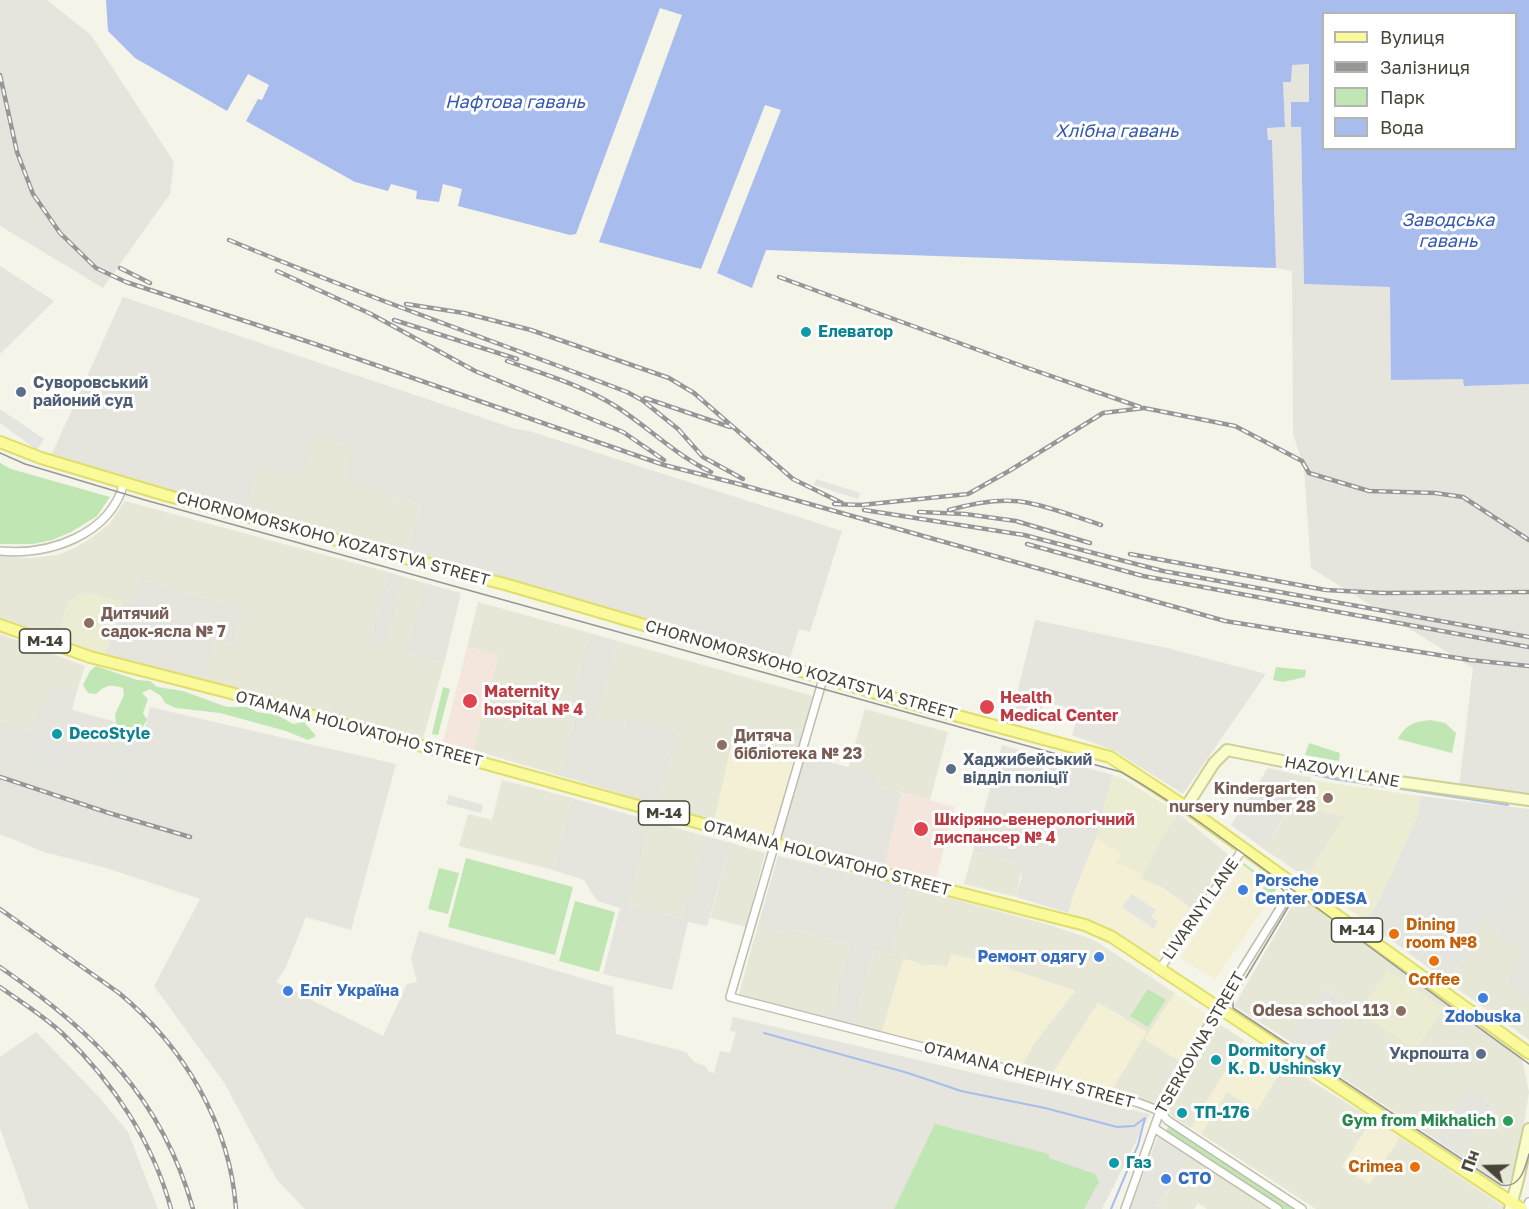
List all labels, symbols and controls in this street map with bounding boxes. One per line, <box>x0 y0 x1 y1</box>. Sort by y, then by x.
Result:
legend <box>1322 12 1517 150</box>
text: Вулиця <box>1380 26 1445 48</box>
text: Залізниця <box>1380 56 1470 78</box>
text: Парк <box>1380 86 1425 108</box>
water label: Нафтова гавань <box>445 91 585 113</box>
text: Вода <box>1380 116 1424 138</box>
water label: Хлібна гавань <box>1056 120 1178 142</box>
water label: Заводська гавань <box>1402 209 1494 252</box>
place label: Елеватор <box>818 322 893 342</box>
marker: Елеватор <box>799 325 813 339</box>
place label: Суворовський районий суд <box>33 373 148 411</box>
marker: Суворовський районий суд <box>14 385 28 399</box>
street label: CHORNOMORSKOHO KOZATSTVA STREET <box>174 488 492 590</box>
place label: Дитячий садок-ясла № 7 <box>101 604 226 642</box>
marker: Дитячий садок-ясла № 7 <box>82 616 96 630</box>
street label: CHORNOMORSKOHO KOZATSTVA STREET <box>643 616 959 724</box>
road number: М-14 <box>20 629 70 653</box>
place label: Maternity hospital № 4 <box>484 682 583 720</box>
street label: OTAMANA HOLOVATOHO STREET <box>233 687 485 771</box>
place label: Health Medical Center <box>1000 688 1118 726</box>
marker: Maternity hospital № 4 <box>461 692 479 710</box>
marker: Health Medical Center <box>978 698 996 716</box>
place label: DecoStyle <box>69 724 150 744</box>
place label: Дитяча бібліотека № 23 <box>734 726 862 764</box>
marker: DecoStyle <box>50 727 64 741</box>
marker: Дитяча бібліотека № 23 <box>715 738 729 752</box>
place label: Хаджибейський відділ поліції <box>963 750 1092 788</box>
street label: HAZOVYI LANE <box>1283 752 1401 792</box>
marker: Хаджибейський відділ поліції <box>944 762 958 776</box>
place label: Kindergarten nursery number 28 <box>1169 779 1316 817</box>
marker: Kindergarten nursery number 28 <box>1321 791 1335 805</box>
road number: М-14 <box>638 801 690 825</box>
place label: Шкіряно-венерологічний диспансер № 4 <box>934 810 1135 848</box>
street label: OTAMANA HOLOVATOHO STREET <box>701 816 953 900</box>
marker: Шкіряно-венерологічний диспансер № 4 <box>912 820 930 838</box>
street label: LIVARNYI LANE <box>1159 855 1243 963</box>
place label: Porsche Center ODESA <box>1255 871 1367 909</box>
marker: Porsche Center ODESA <box>1236 883 1250 897</box>
place label: Dining room №8 <box>1406 915 1477 953</box>
road number: М-14 <box>1332 918 1382 942</box>
marker: Dining room №8 <box>1387 927 1401 941</box>
place label: Ремонт одягу <box>977 947 1087 967</box>
marker: Ремонт одягу <box>1092 950 1106 964</box>
marker: Coffee <box>1427 954 1441 968</box>
street label: TSERKOVNA STREET <box>1151 969 1249 1117</box>
place label: Coffee <box>1408 970 1460 990</box>
place label: Еліт Україна <box>300 981 399 1001</box>
marker: Еліт Україна <box>281 984 295 998</box>
marker: Zdobuska <box>1476 991 1490 1005</box>
place label: Odesa school 113 <box>1253 1001 1389 1021</box>
marker: Odesa school 113 <box>1394 1004 1408 1018</box>
place label: Zdobuska <box>1445 1007 1521 1027</box>
street label: OTAMANA CHEPIHY STREET <box>922 1038 1136 1112</box>
place label: Dormitory of K. D. Ushinsky <box>1228 1041 1341 1079</box>
place label: Укрпошта <box>1389 1044 1469 1064</box>
marker: Укрпошта <box>1474 1047 1488 1061</box>
marker: Dormitory of K. D. Ushinsky <box>1209 1053 1223 1067</box>
place label: ТП-176 <box>1194 1103 1250 1123</box>
marker: ТП-176 <box>1175 1106 1189 1120</box>
place label: Gym from Mikhalich <box>1342 1111 1496 1131</box>
marker: Gym from Mikhalich <box>1501 1114 1515 1128</box>
north arrow <box>1457 1137 1517 1197</box>
text: Пн <box>1457 1147 1483 1174</box>
place label: Газ <box>1126 1153 1152 1173</box>
marker: Газ <box>1107 1156 1121 1170</box>
place label: Crimea <box>1348 1157 1403 1177</box>
marker: Crimea <box>1408 1160 1422 1174</box>
place label: СТО <box>1178 1169 1212 1189</box>
marker: СТО <box>1159 1172 1173 1186</box>

